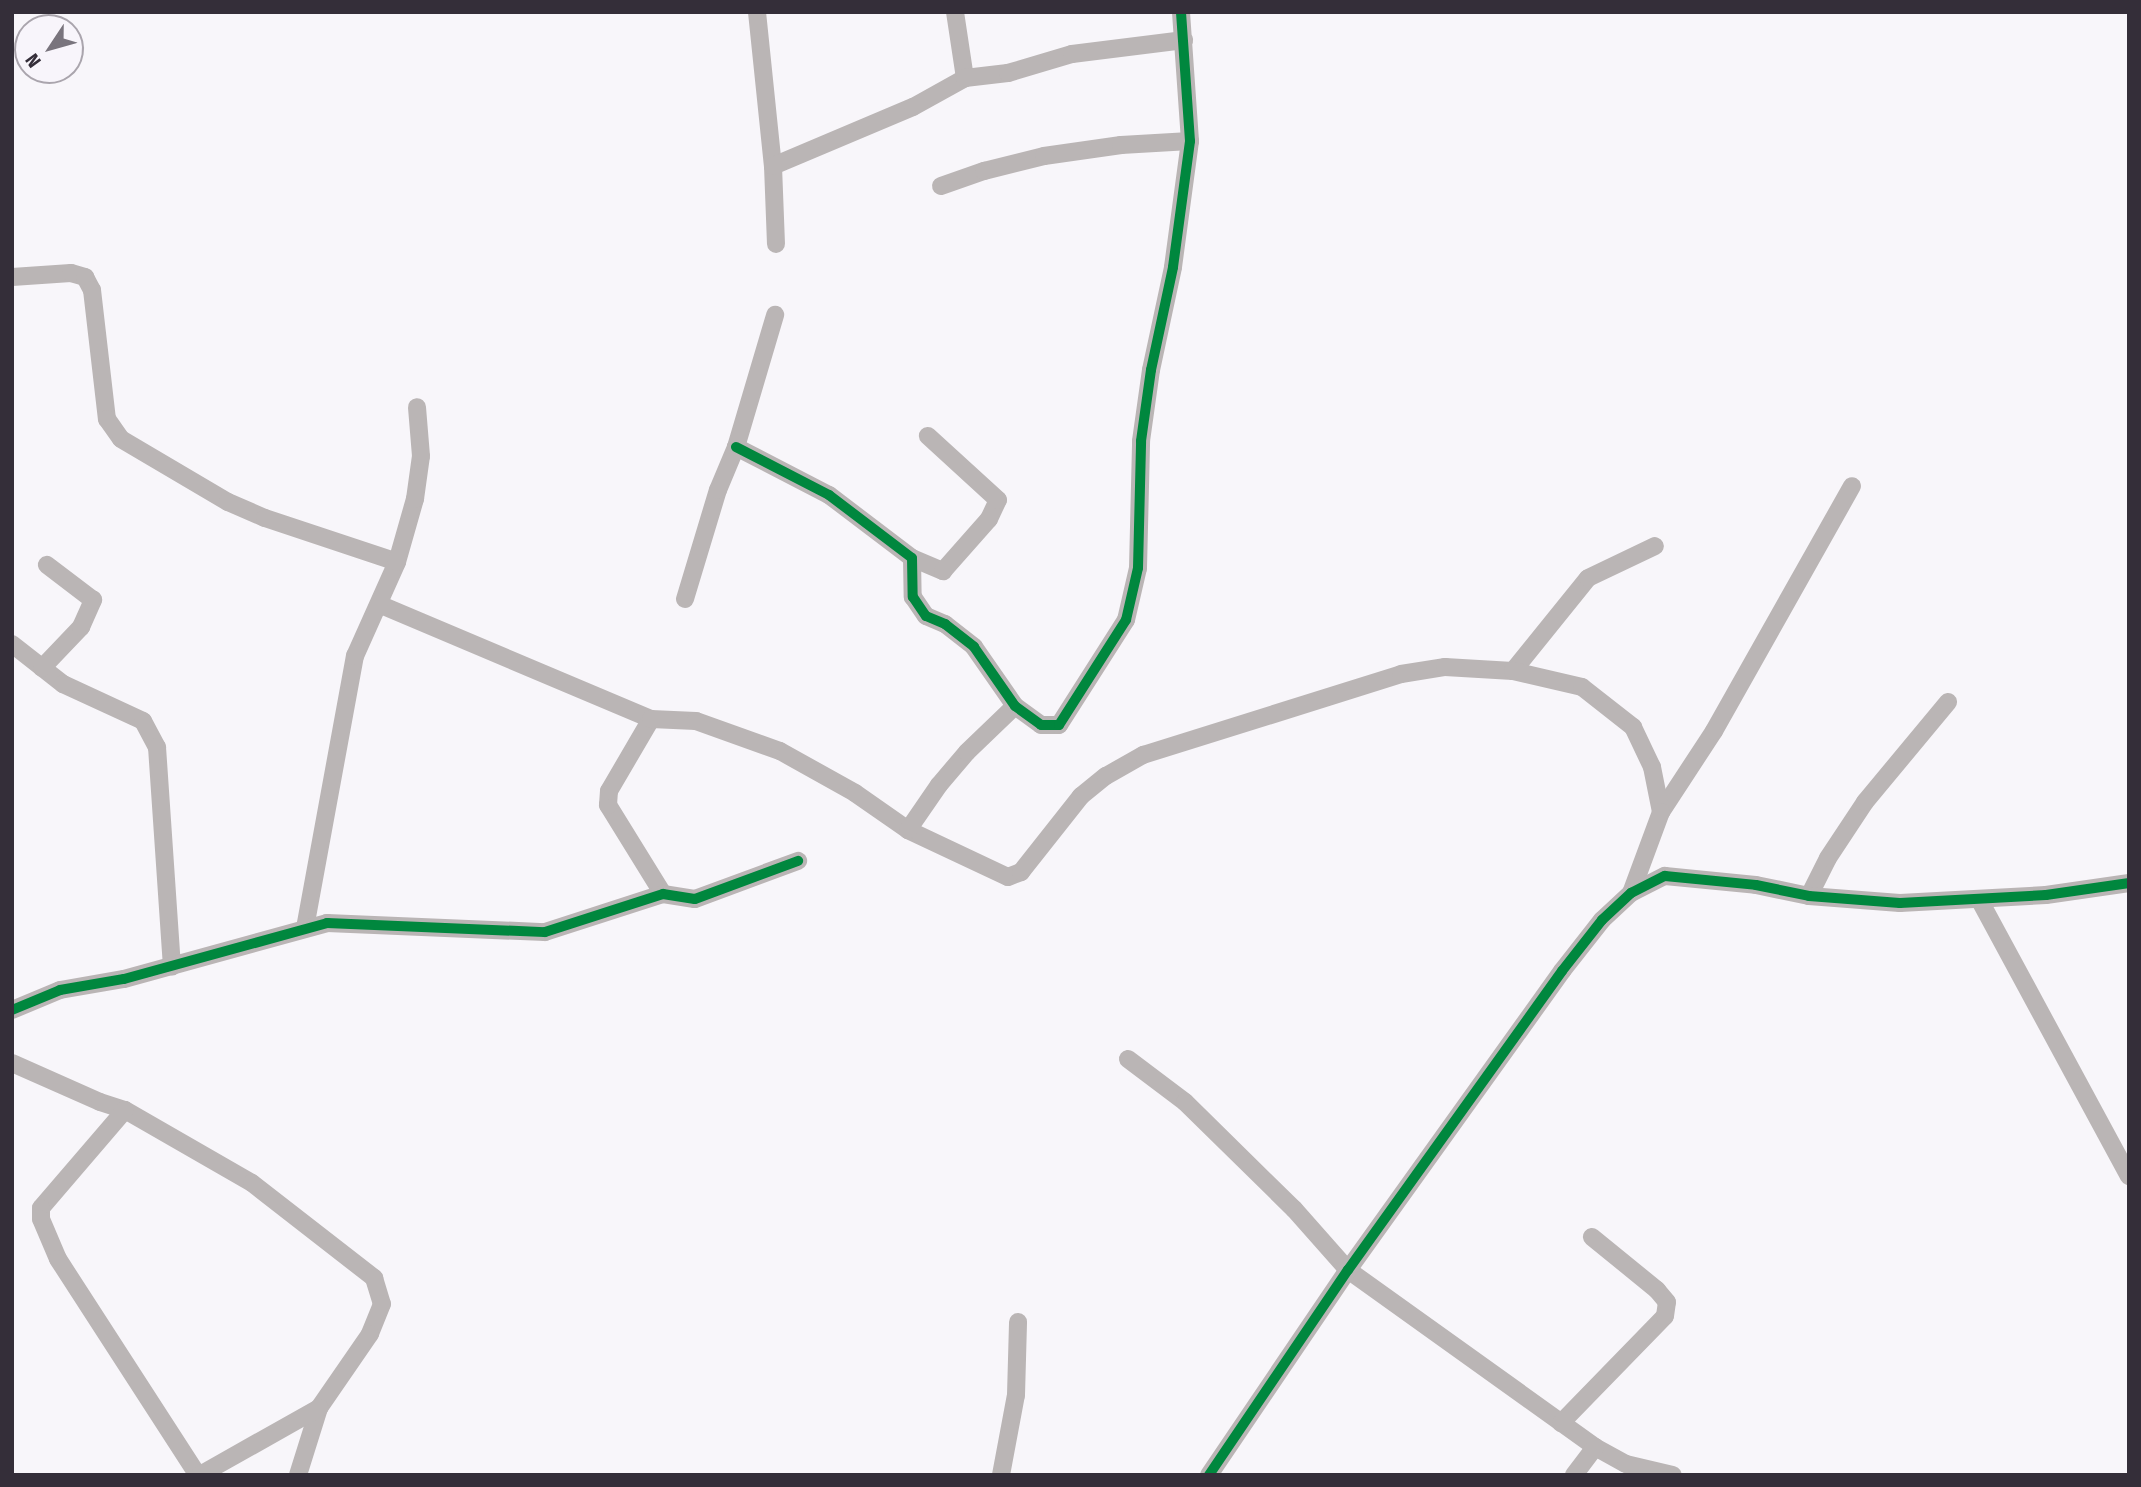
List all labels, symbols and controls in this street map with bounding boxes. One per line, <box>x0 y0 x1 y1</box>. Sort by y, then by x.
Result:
north arrow <box>14 14 84 84</box>
text: N <box>21 49 46 72</box>

